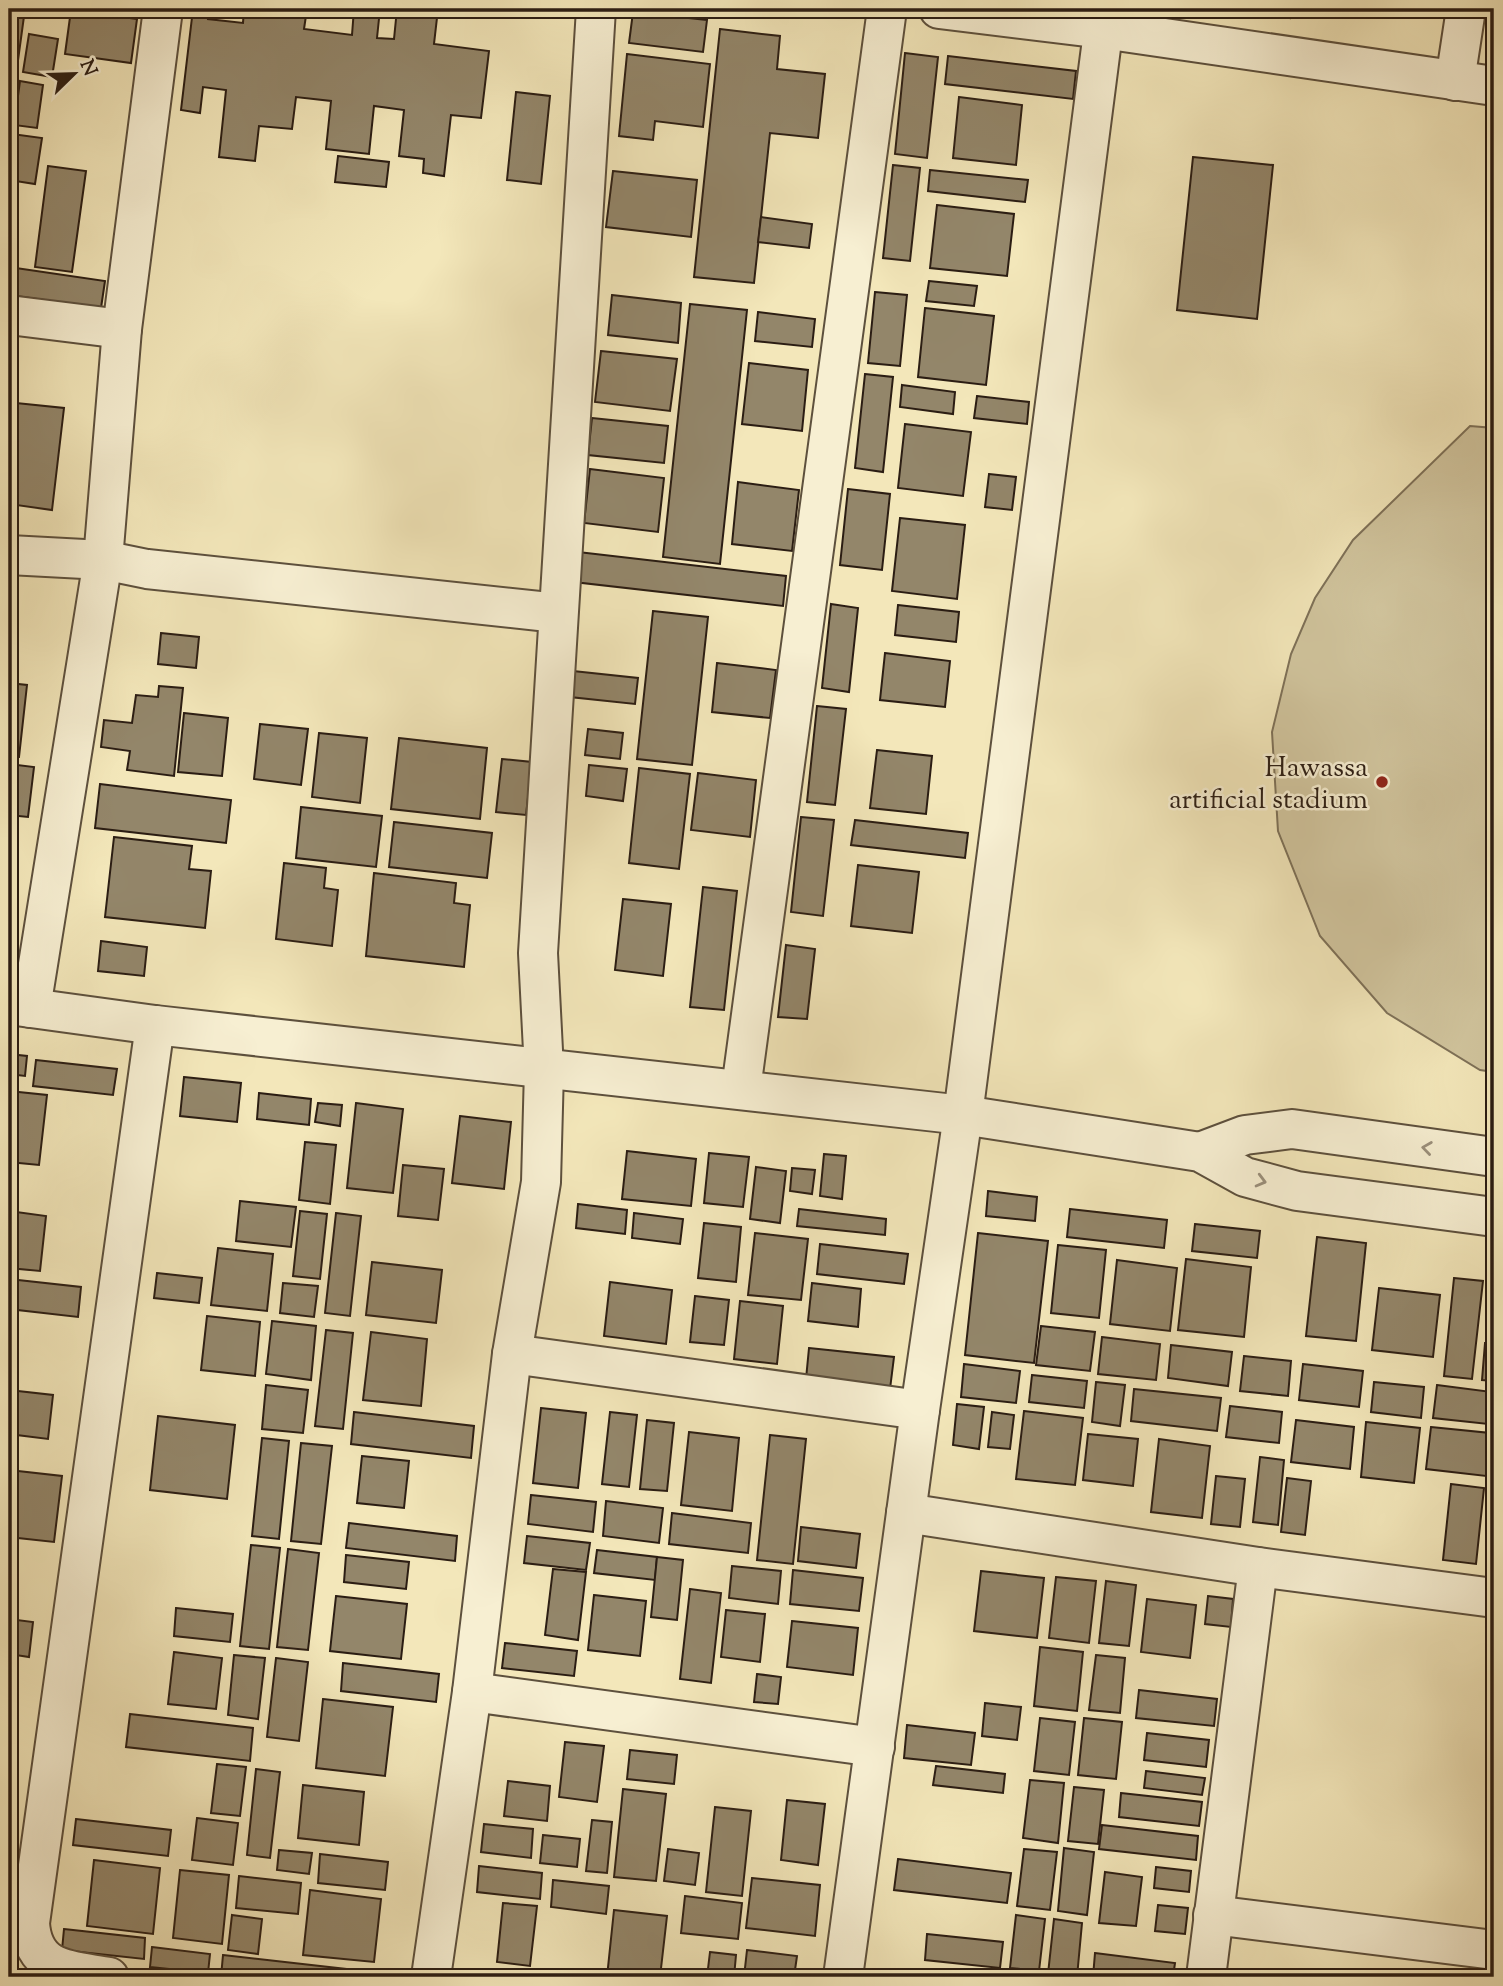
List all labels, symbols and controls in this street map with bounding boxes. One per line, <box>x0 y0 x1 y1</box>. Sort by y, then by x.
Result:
north arrow <box>38 38 108 108</box>
text: N <box>72 56 103 81</box>
place label: Hawassa artificial stadium <box>1169 749 1368 821</box>
marker: Hawassa artificial stadium <box>1374 774 1390 790</box>
one-way arrow <box>1421 1141 1433 1156</box>
one-way arrow <box>1255 1173 1267 1188</box>

